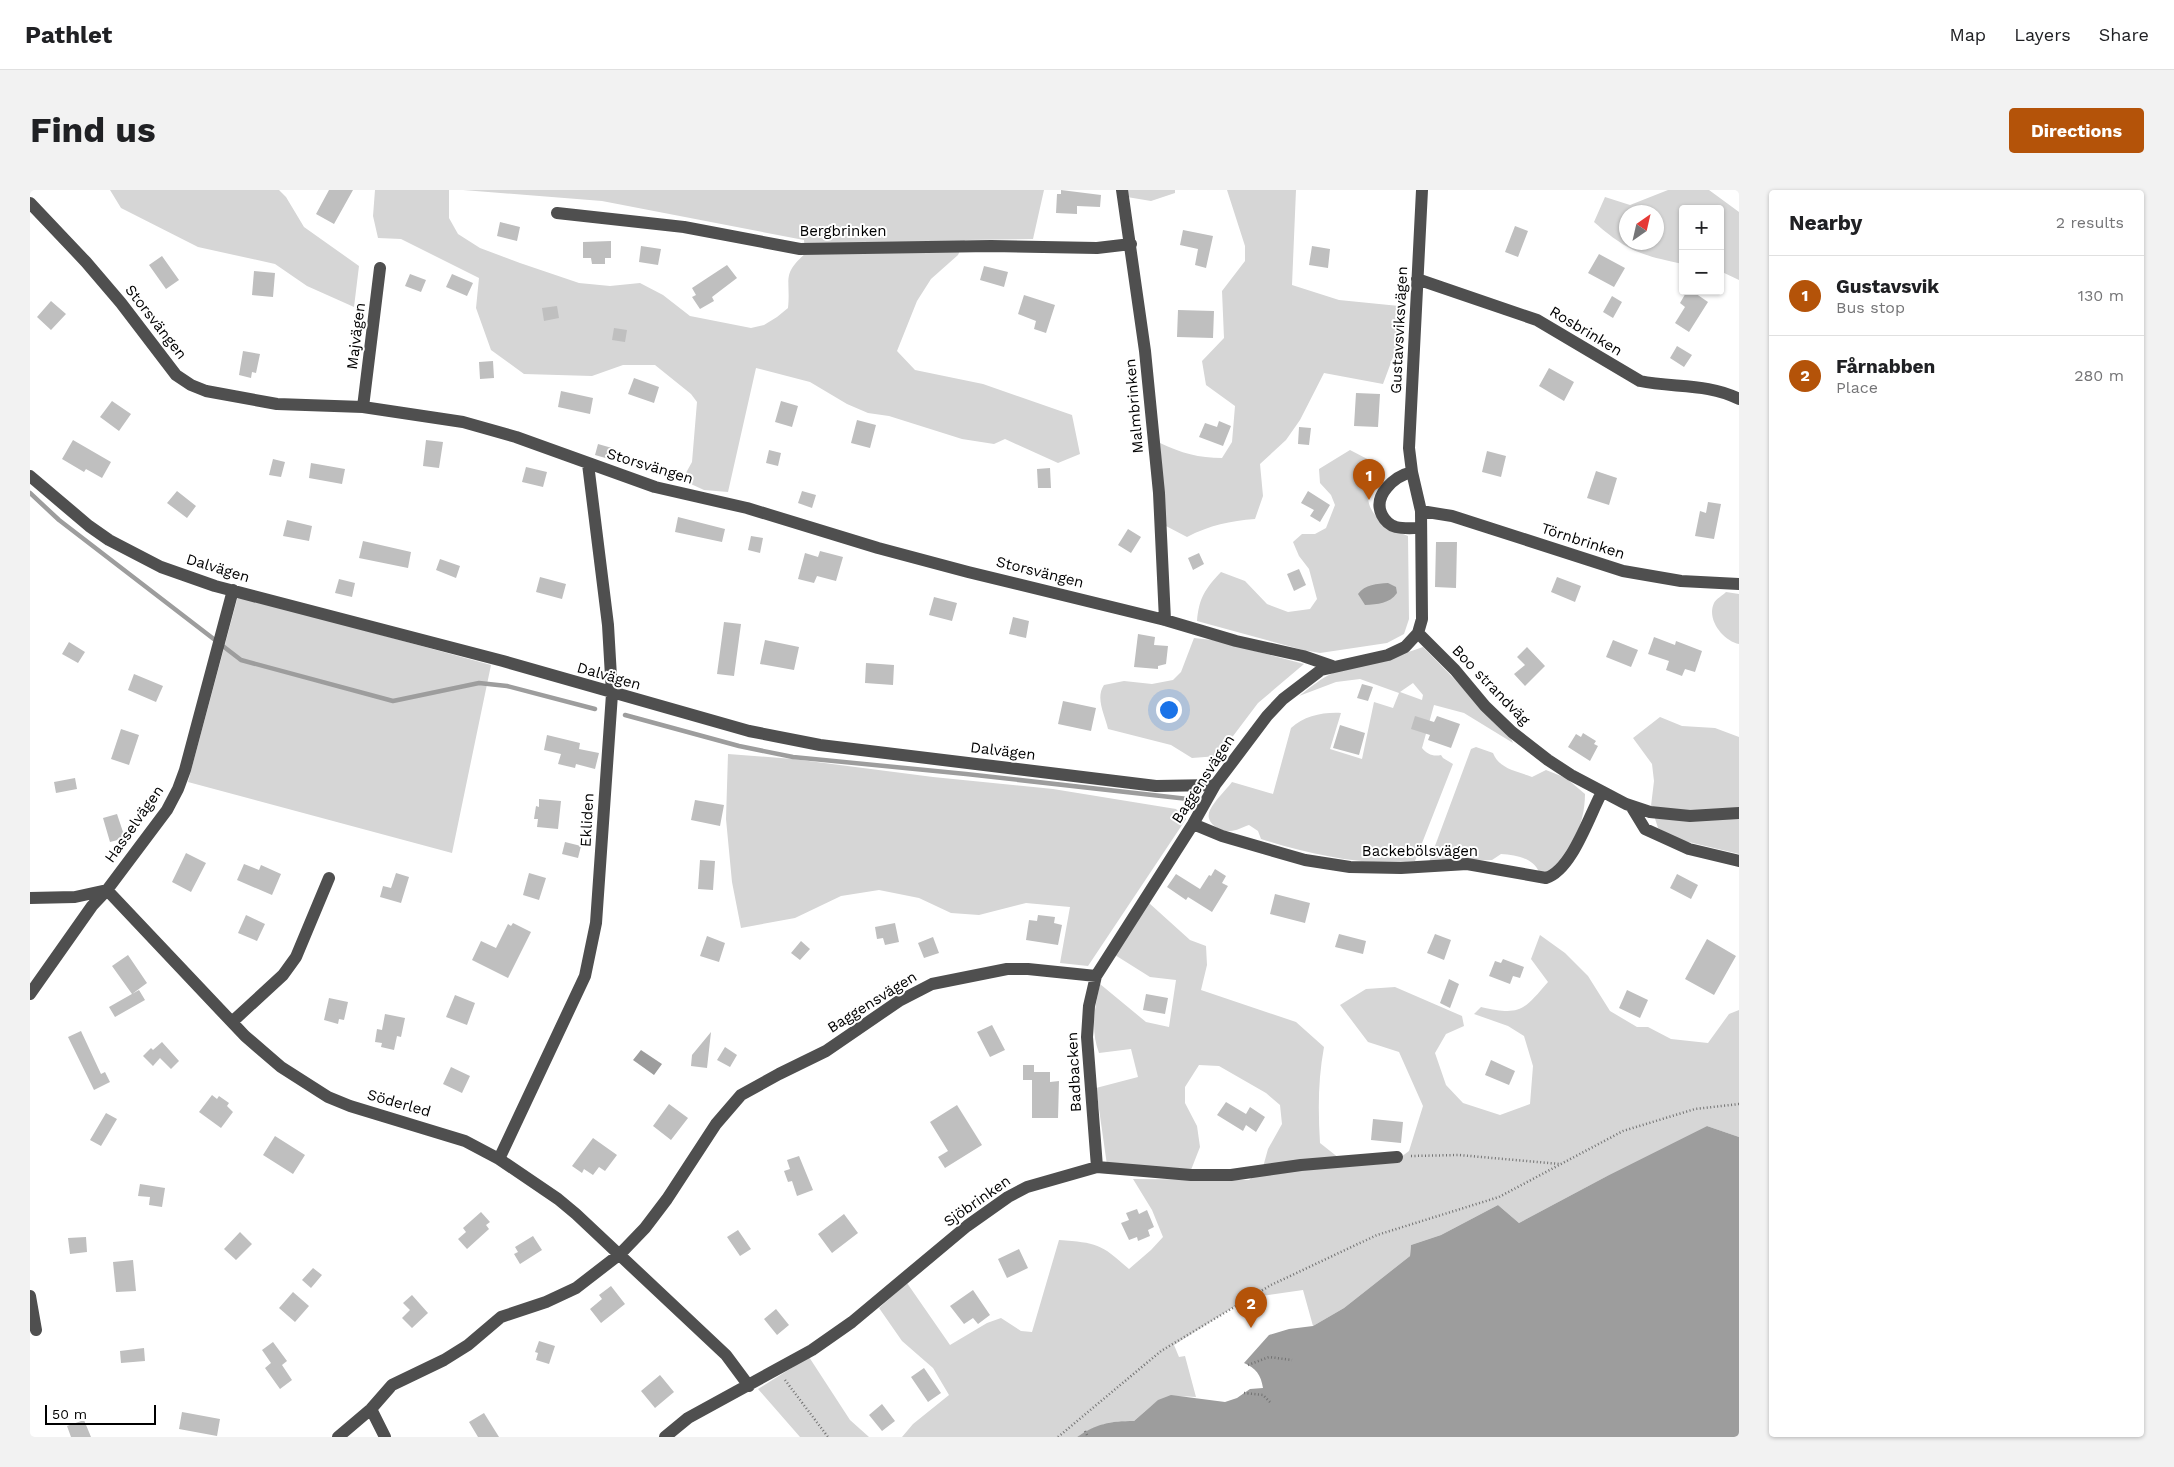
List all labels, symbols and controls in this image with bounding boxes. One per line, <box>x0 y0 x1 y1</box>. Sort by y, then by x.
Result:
text: Pathlet <box>25 21 112 49</box>
text: Map <box>1949 24 1986 45</box>
text: Layers <box>2014 24 2071 45</box>
text: Share <box>2099 24 2149 45</box>
button: Directions <box>2009 108 2144 153</box>
text: Find us <box>30 109 156 151</box>
north arrow <box>1619 205 1664 250</box>
map controls <box>1679 205 1724 295</box>
button: + <box>1679 205 1724 250</box>
text: Nearby <box>1789 210 1862 235</box>
text: 2 results <box>2056 213 2124 232</box>
street label: Bergbrinken <box>799 222 887 240</box>
button: − <box>1679 250 1724 295</box>
street label: Gustavsviksvägen <box>1387 266 1411 394</box>
text: Gustavsvik <box>1836 275 1939 298</box>
street label: Storsvängen <box>121 281 191 363</box>
text: 1 <box>1802 286 1808 305</box>
text: 130 m <box>2078 286 2124 305</box>
text: Bus stop <box>1836 298 1905 317</box>
street label: Majvägen <box>343 302 369 370</box>
street label: Rosbrinken <box>1546 302 1626 360</box>
text: Fårnabben <box>1836 355 1935 378</box>
street label: Malmbrinken <box>1121 358 1147 454</box>
text: 2 <box>1800 366 1810 385</box>
text: 280 m <box>2074 366 2124 385</box>
text: Place <box>1836 378 1878 397</box>
street label: Storsvängen <box>604 444 696 488</box>
pin: 1 <box>1353 459 1385 500</box>
street label: Törnbrinken <box>1539 519 1627 563</box>
street label: Dalvägen <box>184 550 252 586</box>
street label: Storsvängen <box>994 552 1086 592</box>
street label: Boo strandväg <box>1448 641 1534 729</box>
street label: Dalvägen <box>575 658 643 694</box>
your location <box>1156 697 1182 723</box>
street label: Baggensvägen <box>1168 731 1238 827</box>
street label: Dalvägen <box>969 738 1037 764</box>
street label: Hasselvägen <box>101 782 167 866</box>
street label: Ekliden <box>577 793 597 847</box>
street label: Backebölsvägen <box>1362 842 1478 860</box>
street label: Baggensvägen <box>824 967 920 1037</box>
street label: Badbacken <box>1063 1031 1085 1113</box>
street label: Söderled <box>365 1085 433 1121</box>
street label: Sjöbrinken <box>940 1171 1014 1231</box>
pin: 2 <box>1235 1287 1267 1328</box>
scale bar <box>45 1402 156 1425</box>
text: 50 m <box>52 1406 87 1422</box>

